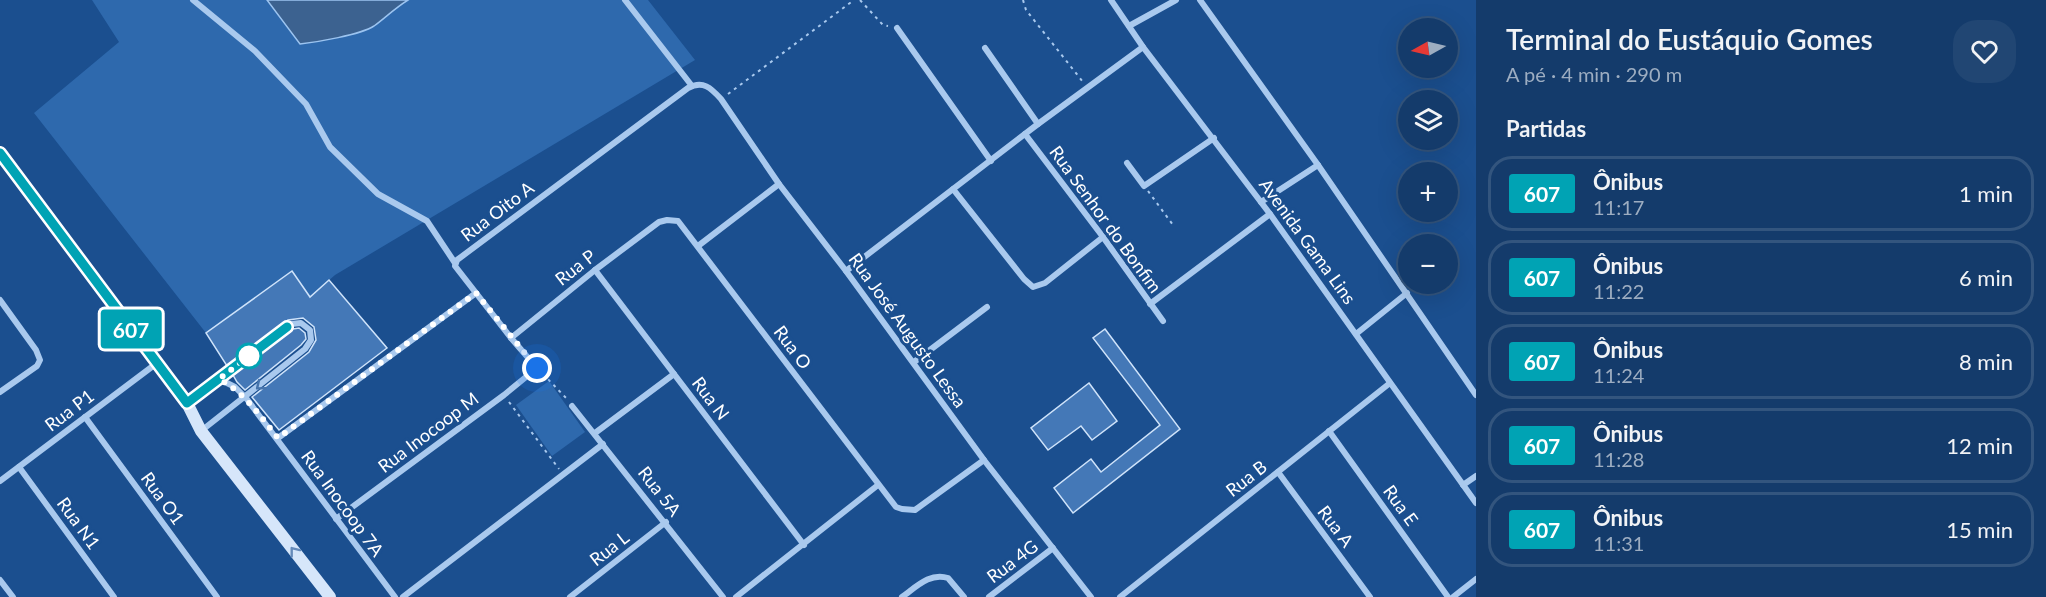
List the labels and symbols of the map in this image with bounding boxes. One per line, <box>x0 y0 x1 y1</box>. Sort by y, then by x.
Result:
north arrow <box>1398 18 1458 78</box>
street label: Rua Senhor do Bonfim <box>1045 141 1167 297</box>
street label: Avenida Gama Lins <box>1255 174 1361 308</box>
street label: Rua Oito A <box>456 176 539 246</box>
street label: Rua P <box>550 244 600 290</box>
street label: Rua José Augusto Lessa <box>844 248 972 412</box>
line badge: 607 <box>96 310 166 348</box>
street label: Rua O <box>769 321 817 373</box>
unlabelled marker <box>236 343 262 369</box>
your location <box>522 353 552 383</box>
street label: Rua N <box>688 372 734 424</box>
one-way arrow <box>256 379 267 390</box>
street label: Rua P1 <box>40 384 98 436</box>
street label: Rua Inocoop M <box>373 387 483 477</box>
street label: Rua Inocoop 7A <box>297 446 389 561</box>
street label: Rua B <box>1221 455 1271 501</box>
street label: Rua 5A <box>634 462 687 521</box>
street label: Rua O1 <box>137 468 189 528</box>
street label: Rua E <box>1379 480 1423 530</box>
street label: Rua N1 <box>53 493 105 553</box>
street label: Rua A <box>1313 501 1359 552</box>
street label: Rua L <box>585 526 633 570</box>
street label: Rua 4G <box>982 535 1042 587</box>
one-way arrow <box>290 546 301 557</box>

